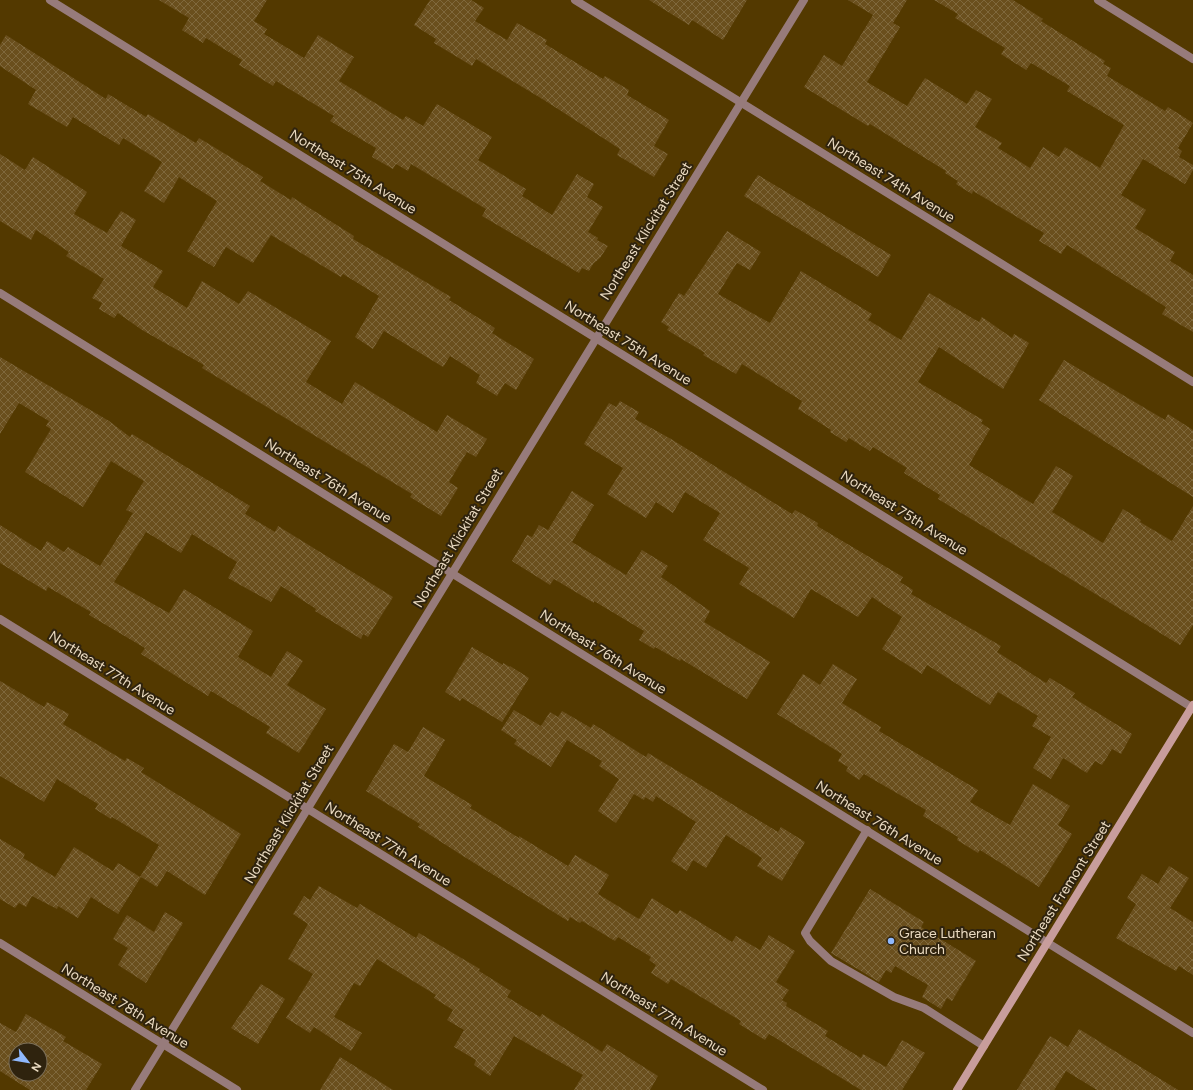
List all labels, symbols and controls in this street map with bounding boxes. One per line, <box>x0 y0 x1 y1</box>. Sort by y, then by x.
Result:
street label: Northeast 75th Avenue <box>286 126 420 218</box>
street label: Northeast 74th Avenue <box>824 134 958 226</box>
street label: Northeast Klickitat Street <box>596 159 696 303</box>
street label: Northeast 75th Avenue <box>561 297 695 389</box>
street label: Northeast 76th Avenue <box>262 435 395 527</box>
street label: Northeast Klickitat Street <box>410 465 506 611</box>
street label: Northeast 75th Avenue <box>837 467 971 559</box>
street label: Northeast 76th Avenue <box>537 606 670 698</box>
street label: Northeast 77th Avenue <box>46 627 179 719</box>
street label: Northeast Klickitat Street <box>241 741 337 887</box>
street label: Northeast 76th Avenue <box>813 777 946 869</box>
street label: Northeast 77th Avenue <box>322 798 455 890</box>
street label: Northeast Fremont Street <box>1014 818 1114 964</box>
place label: Grace Lutheran Church <box>899 925 996 958</box>
marker: Grace Lutheran Church <box>886 936 896 946</box>
street label: Northeast 78th Avenue <box>58 960 192 1052</box>
street label: Northeast 77th Avenue <box>598 968 731 1060</box>
north arrow <box>8 1042 48 1082</box>
text: N <box>28 1060 44 1074</box>

